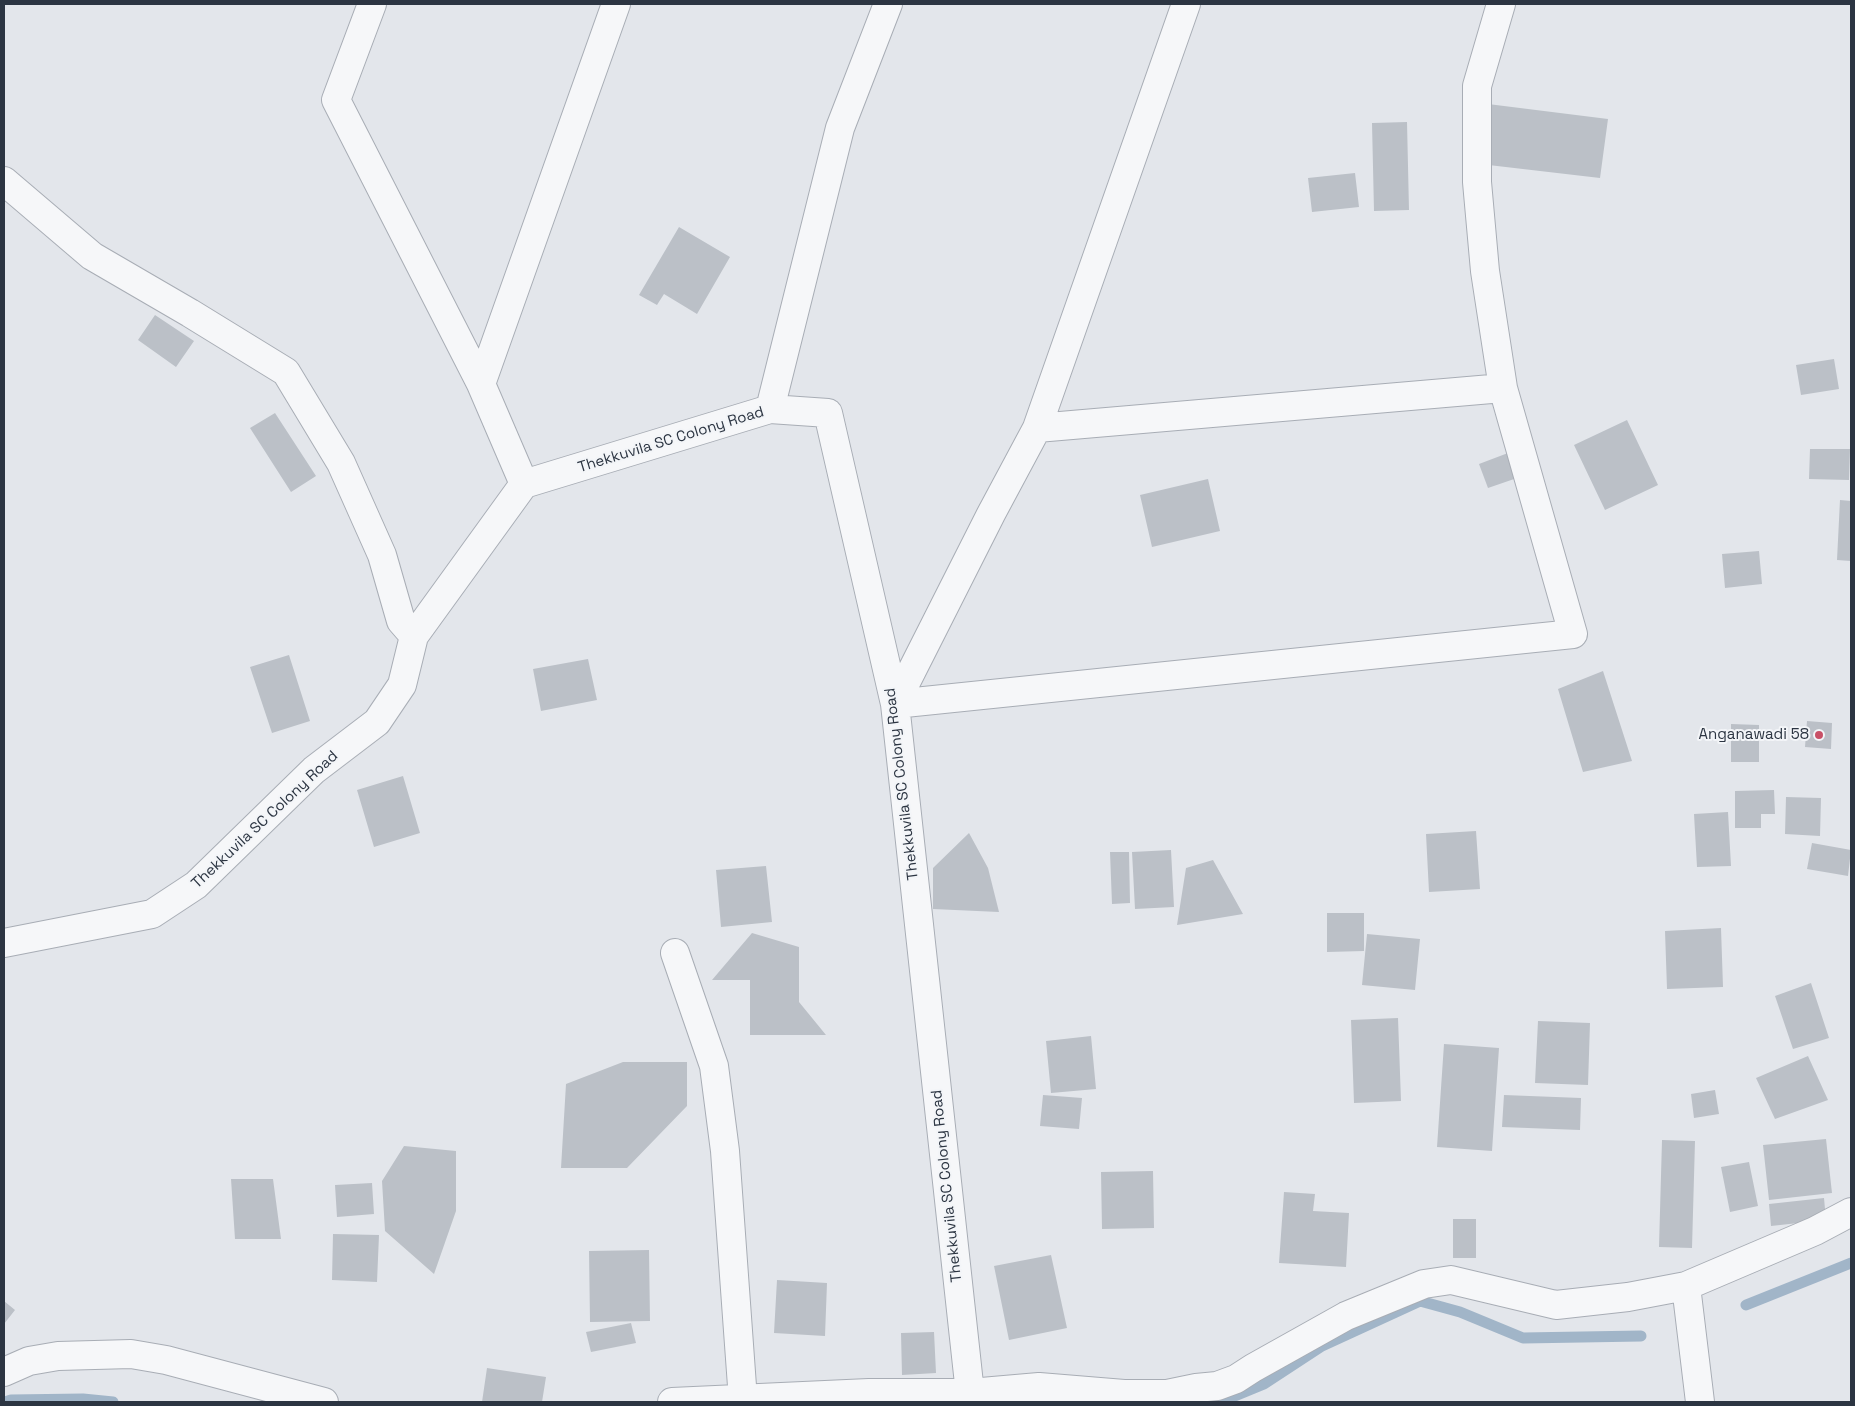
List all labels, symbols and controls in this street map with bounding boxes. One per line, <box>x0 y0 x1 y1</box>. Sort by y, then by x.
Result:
street label: Thekkuvila SC Colony Road <box>576 403 766 477</box>
street label: Thekkuvila SC Colony Road <box>881 687 923 881</box>
place label: Anganawadi 58 <box>1699 726 1809 744</box>
marker: Anganawadi 58 <box>1813 729 1825 741</box>
street label: Thekkuvila SC Colony Road <box>188 747 342 893</box>
street label: Thekkuvila SC Colony Road <box>928 1089 966 1283</box>

